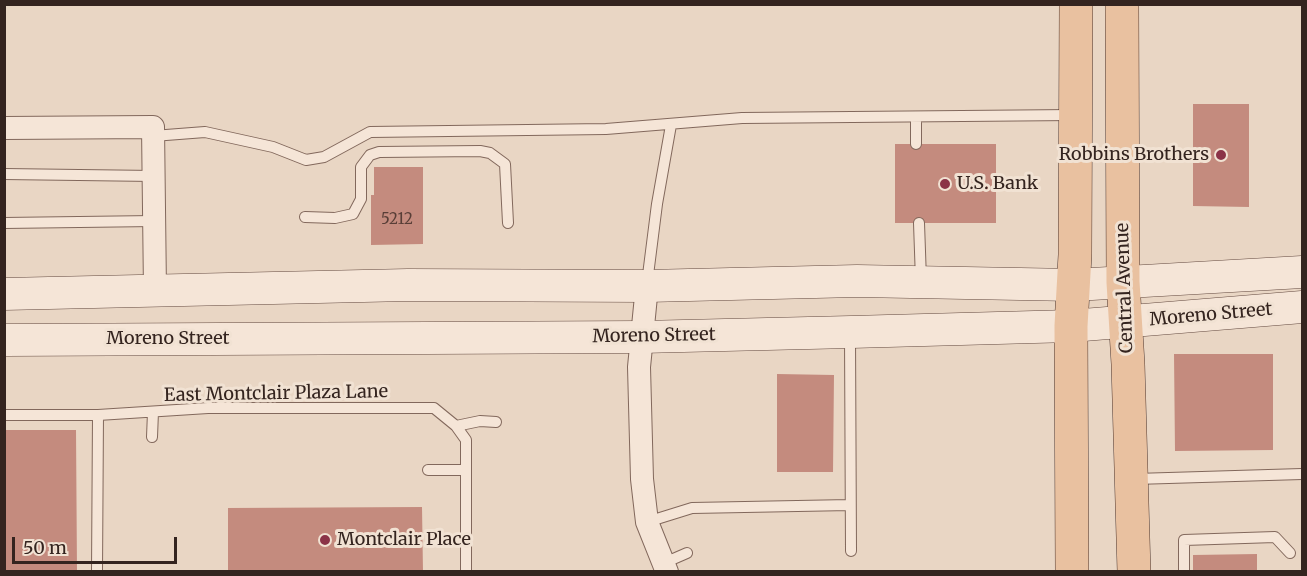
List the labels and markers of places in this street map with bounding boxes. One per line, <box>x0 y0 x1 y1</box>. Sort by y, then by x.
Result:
place label: Robbins Brothers <box>1059 144 1209 166</box>
marker: Robbins Brothers <box>1214 148 1228 162</box>
place label: U.S. Bank <box>957 173 1038 195</box>
marker: U.S. Bank <box>938 177 952 191</box>
place label: Montclair Place <box>337 529 471 551</box>
marker: Montclair Place <box>318 533 332 547</box>

